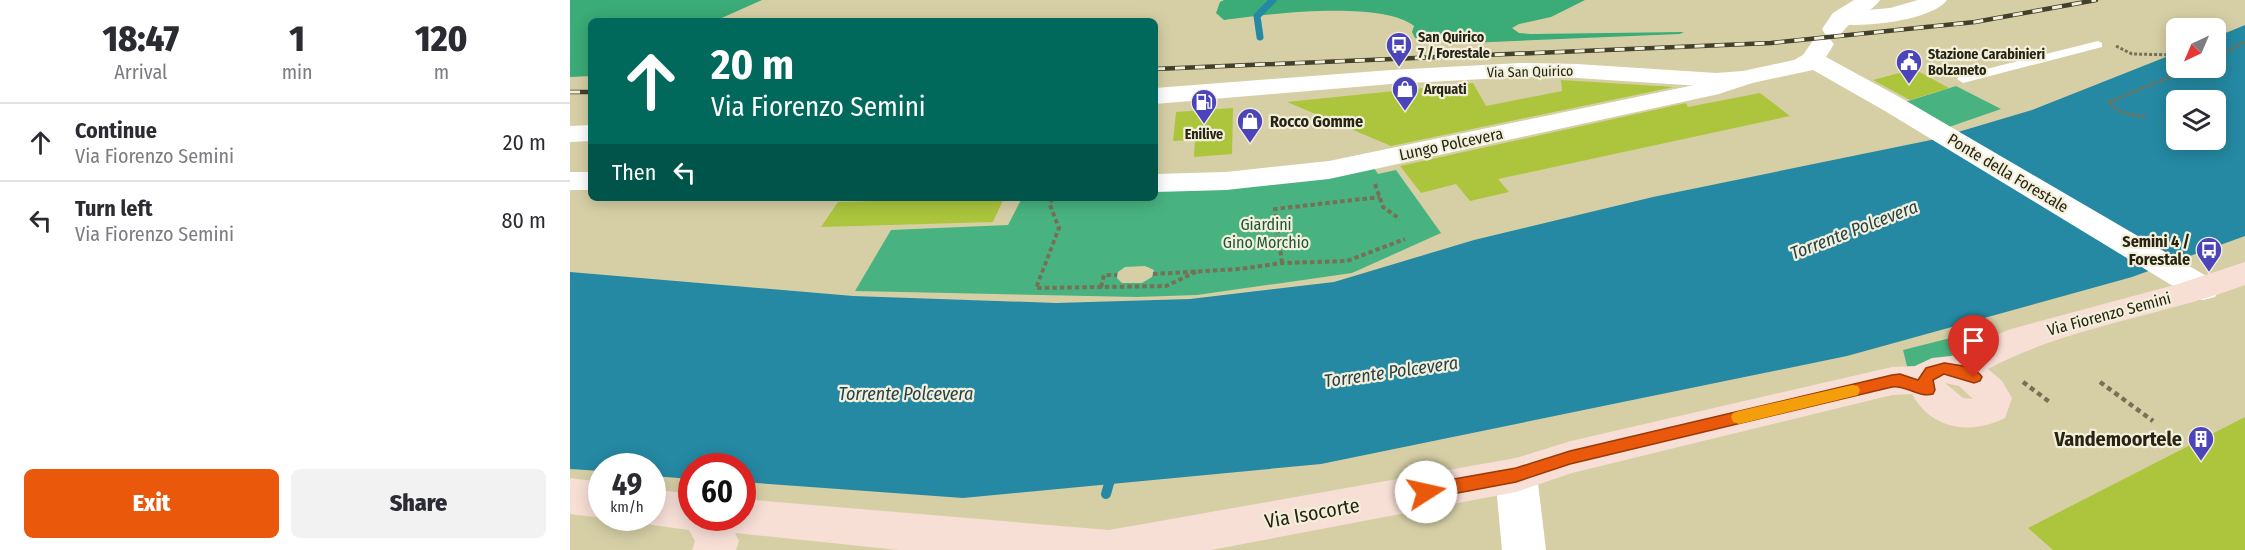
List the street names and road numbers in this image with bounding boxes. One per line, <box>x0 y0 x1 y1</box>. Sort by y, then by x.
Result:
street label: Via San Quirico <box>1487 63 1573 81</box>
street label: Lungo Polcevera <box>1397 124 1505 164</box>
street label: Ponte della Forestale <box>1944 129 2072 217</box>
street label: Via Fiorenzo Semini <box>2045 288 2173 340</box>
street label: Via Isocorte <box>1263 493 1361 533</box>

